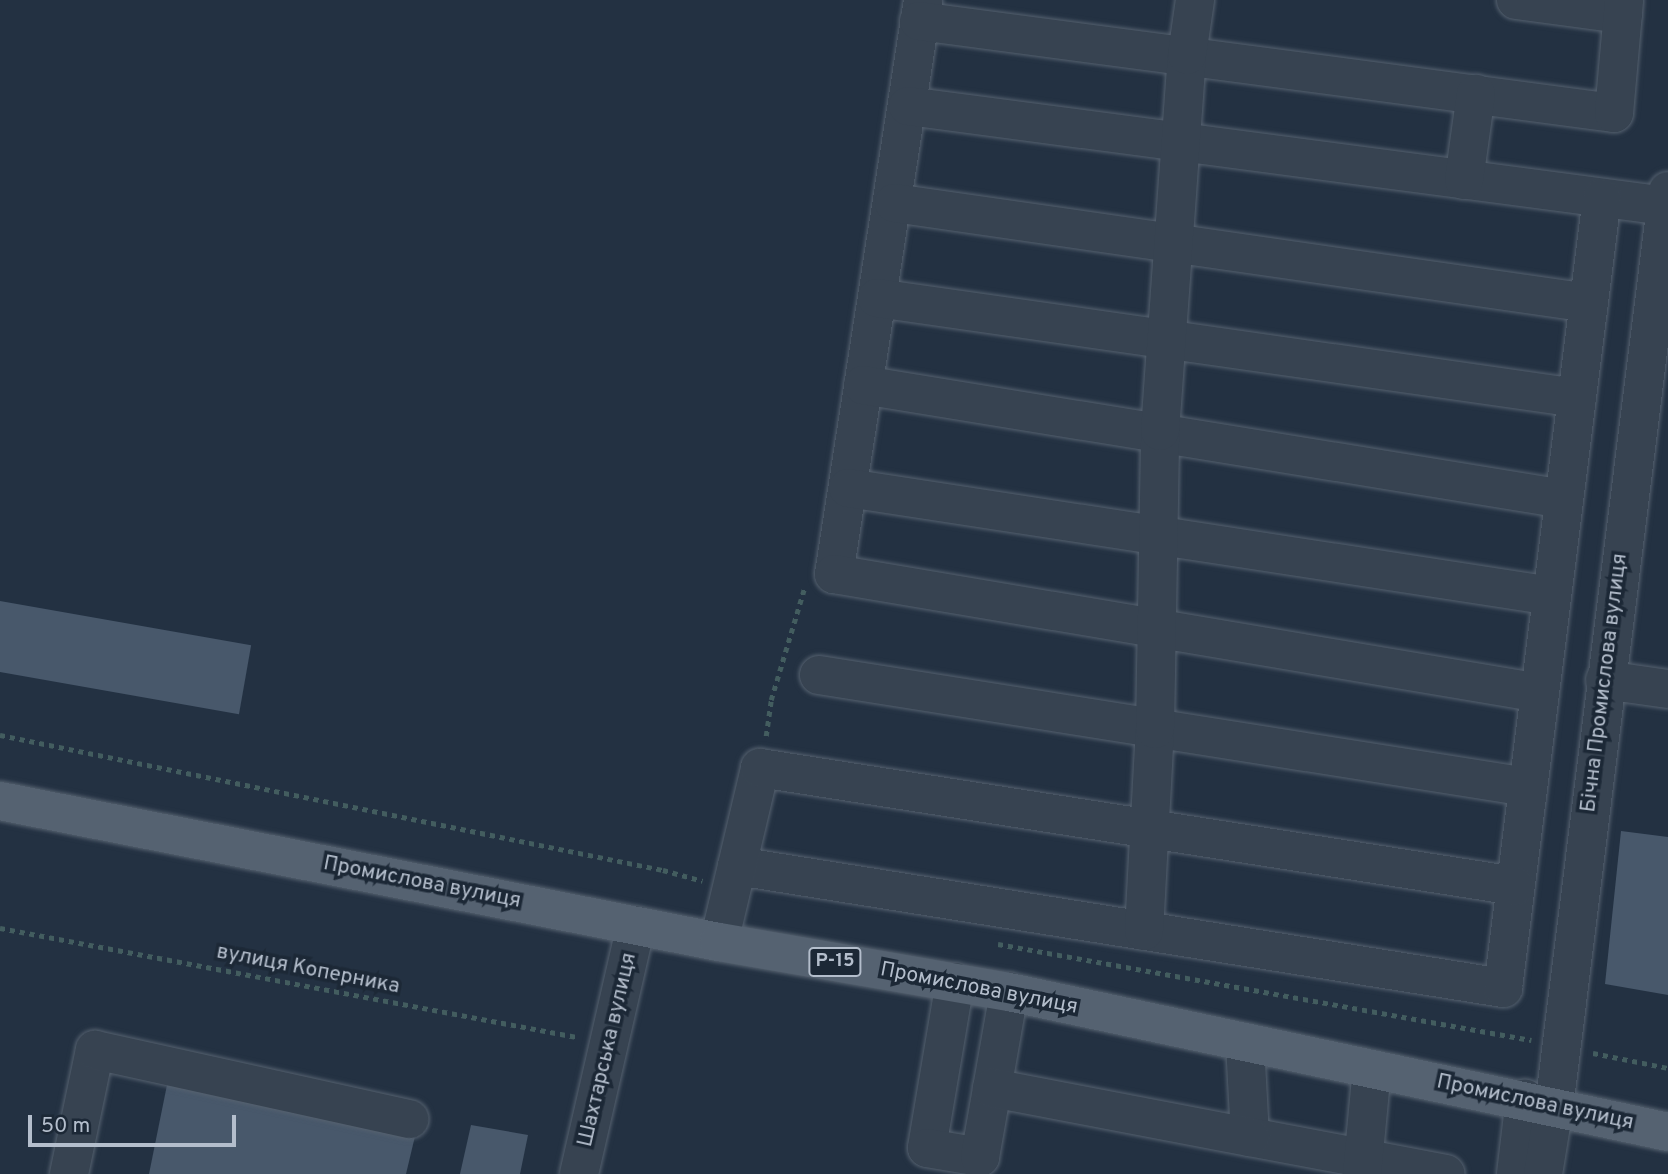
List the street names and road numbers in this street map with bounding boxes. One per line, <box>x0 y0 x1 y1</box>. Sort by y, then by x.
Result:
street label: Бічна Промислова вулиця <box>1577 552 1633 814</box>
street label: Промислова вулиця <box>321 851 523 915</box>
street label: вулиця Коперника <box>214 940 402 1000</box>
road number: Р-15 <box>807 946 863 978</box>
street label: Шахтарська вулиця <box>573 951 643 1149</box>
street label: Промислова вулиця <box>878 957 1080 1021</box>
street label: Промислова вулиця <box>1434 1070 1636 1136</box>

